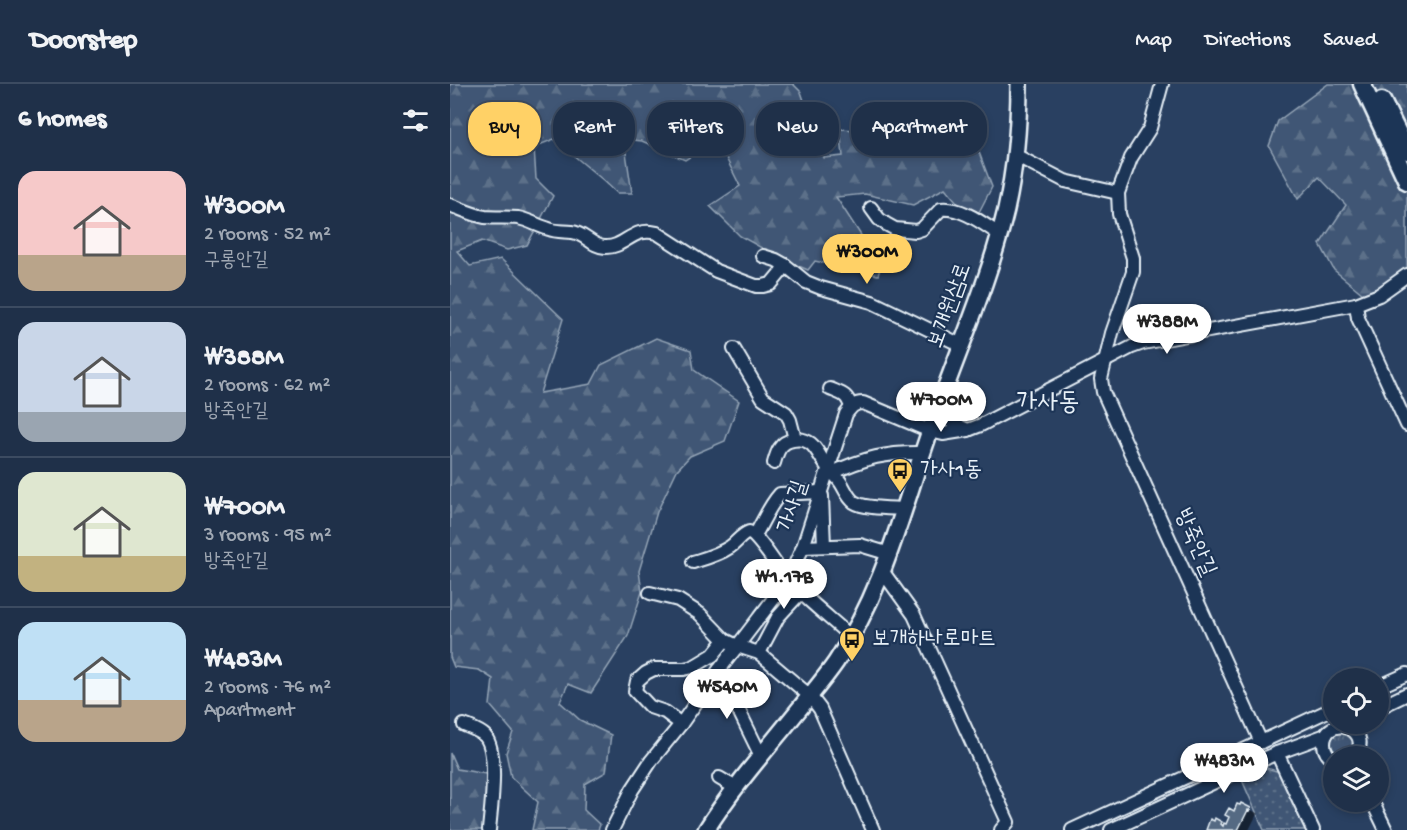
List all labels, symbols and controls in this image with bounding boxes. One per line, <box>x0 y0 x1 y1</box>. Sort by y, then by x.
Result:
text: Doorstep <box>30 25 137 58</box>
text: Map <box>1135 29 1172 54</box>
text: Directions <box>1205 29 1290 54</box>
text: Saved <box>1323 29 1377 54</box>
chip: Buy <box>468 102 541 156</box>
chip: Rent <box>553 102 635 156</box>
chip: Filters <box>647 102 744 156</box>
chip: New <box>756 102 839 156</box>
chip: Apartment <box>851 102 987 156</box>
icon: filters <box>399 104 432 137</box>
text: 6 homes <box>18 105 106 136</box>
text: ₩300M <box>204 193 284 224</box>
icon: home <box>66 195 138 267</box>
text: 2 rooms · 52 m² <box>204 224 331 247</box>
pin: ₩300M <box>825 234 909 285</box>
text: ₩300M <box>836 242 898 265</box>
text: 구롱안길 <box>204 250 268 273</box>
street label: 보개원삼로 <box>924 260 978 352</box>
pin: ₩388M <box>1125 304 1209 355</box>
text: ₩388M <box>1136 312 1198 335</box>
text: ₩388M <box>204 344 283 375</box>
icon: home <box>66 346 138 418</box>
text: 2 rooms · 62 m² <box>204 375 331 398</box>
pin: ₩700M <box>899 382 983 433</box>
district label: 가사동 <box>1017 389 1079 420</box>
text: ₩700M <box>910 390 972 413</box>
text: 방죽안길 <box>204 401 268 424</box>
bus stop icon: 가사1동 <box>885 456 915 494</box>
place label: 가사1동 <box>920 458 982 484</box>
street label: 가사길 <box>773 477 815 536</box>
text: ₩700M <box>204 494 284 525</box>
icon: home <box>66 496 138 568</box>
street label: 방죽안길 <box>1168 505 1220 581</box>
text: 3 rooms · 95 m² <box>204 525 332 548</box>
text: 방죽안길 <box>204 551 268 574</box>
pin: ₩1.17B <box>735 559 833 610</box>
text: ₩1.17B <box>755 567 813 590</box>
bus stop icon: 보개하나로마트 <box>837 625 867 663</box>
place label: 보개하나로마트 <box>872 627 996 653</box>
icon: home <box>66 646 138 718</box>
text: ₩483M <box>204 646 281 677</box>
map controls <box>1323 668 1389 812</box>
button: locate <box>1323 668 1389 734</box>
pin: ₩540M <box>685 669 769 720</box>
text: 2 rooms · 76 m² <box>204 677 331 700</box>
text: ₩540M <box>697 677 757 700</box>
text: Apartment <box>204 700 294 723</box>
pin: ₩483M <box>1182 743 1266 794</box>
button: layers <box>1323 746 1389 812</box>
text: ₩483M <box>1194 751 1254 774</box>

